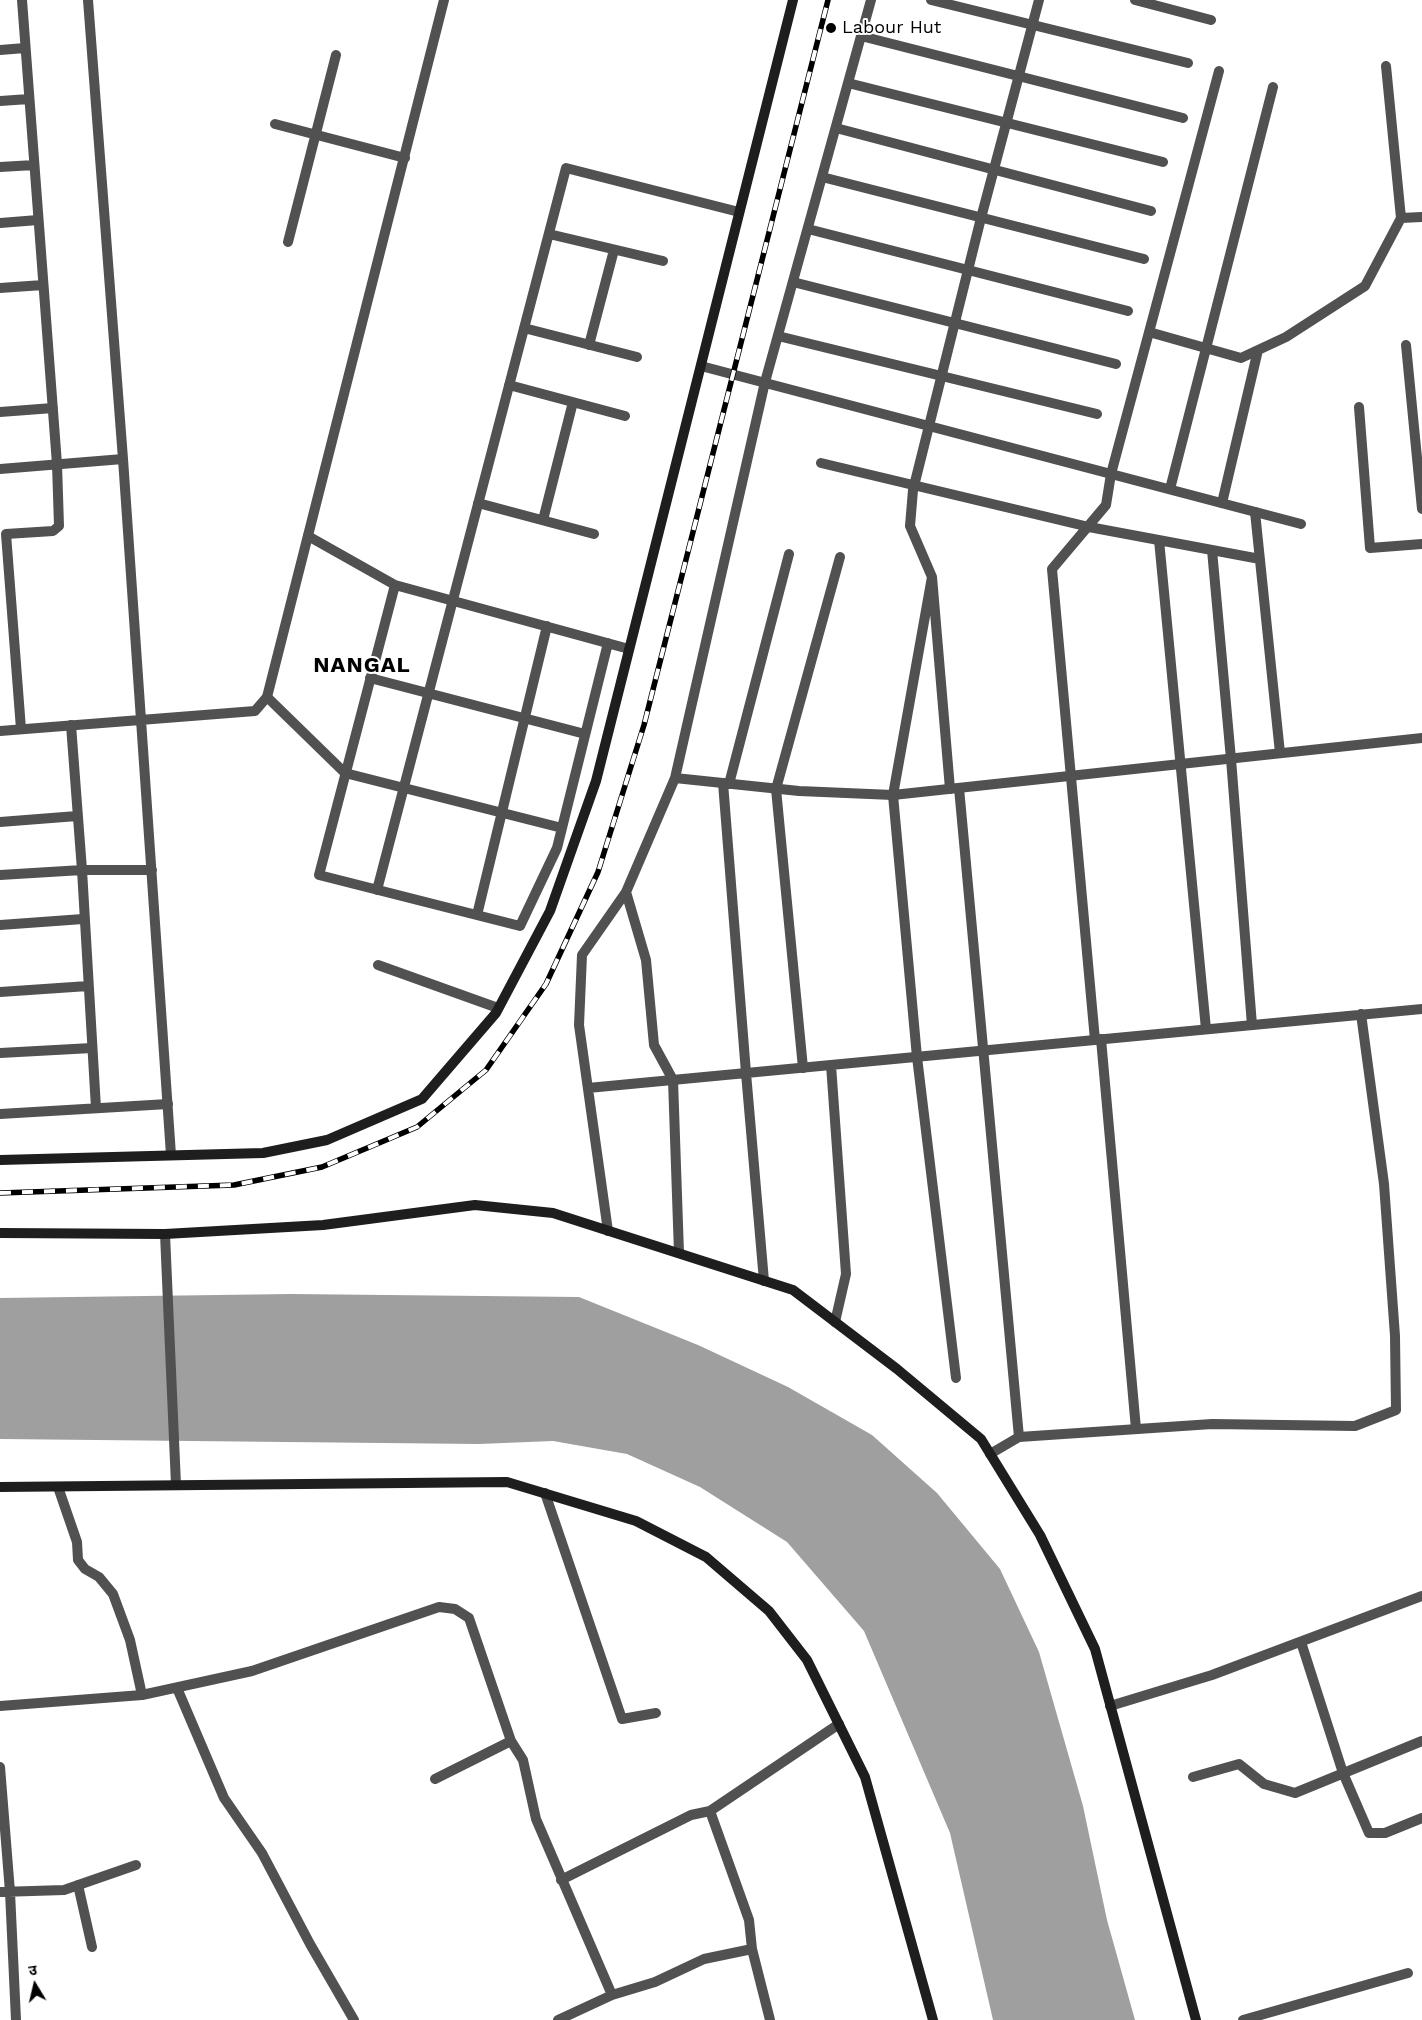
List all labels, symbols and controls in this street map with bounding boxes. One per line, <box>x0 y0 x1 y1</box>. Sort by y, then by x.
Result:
place label: Labour Hut <box>842 17 941 39</box>
marker: Labour Hut <box>824 21 838 35</box>
district label: NANGAL <box>312 653 412 679</box>
north arrow <box>10 1960 60 2010</box>
text: उ <box>27 1962 38 1979</box>

